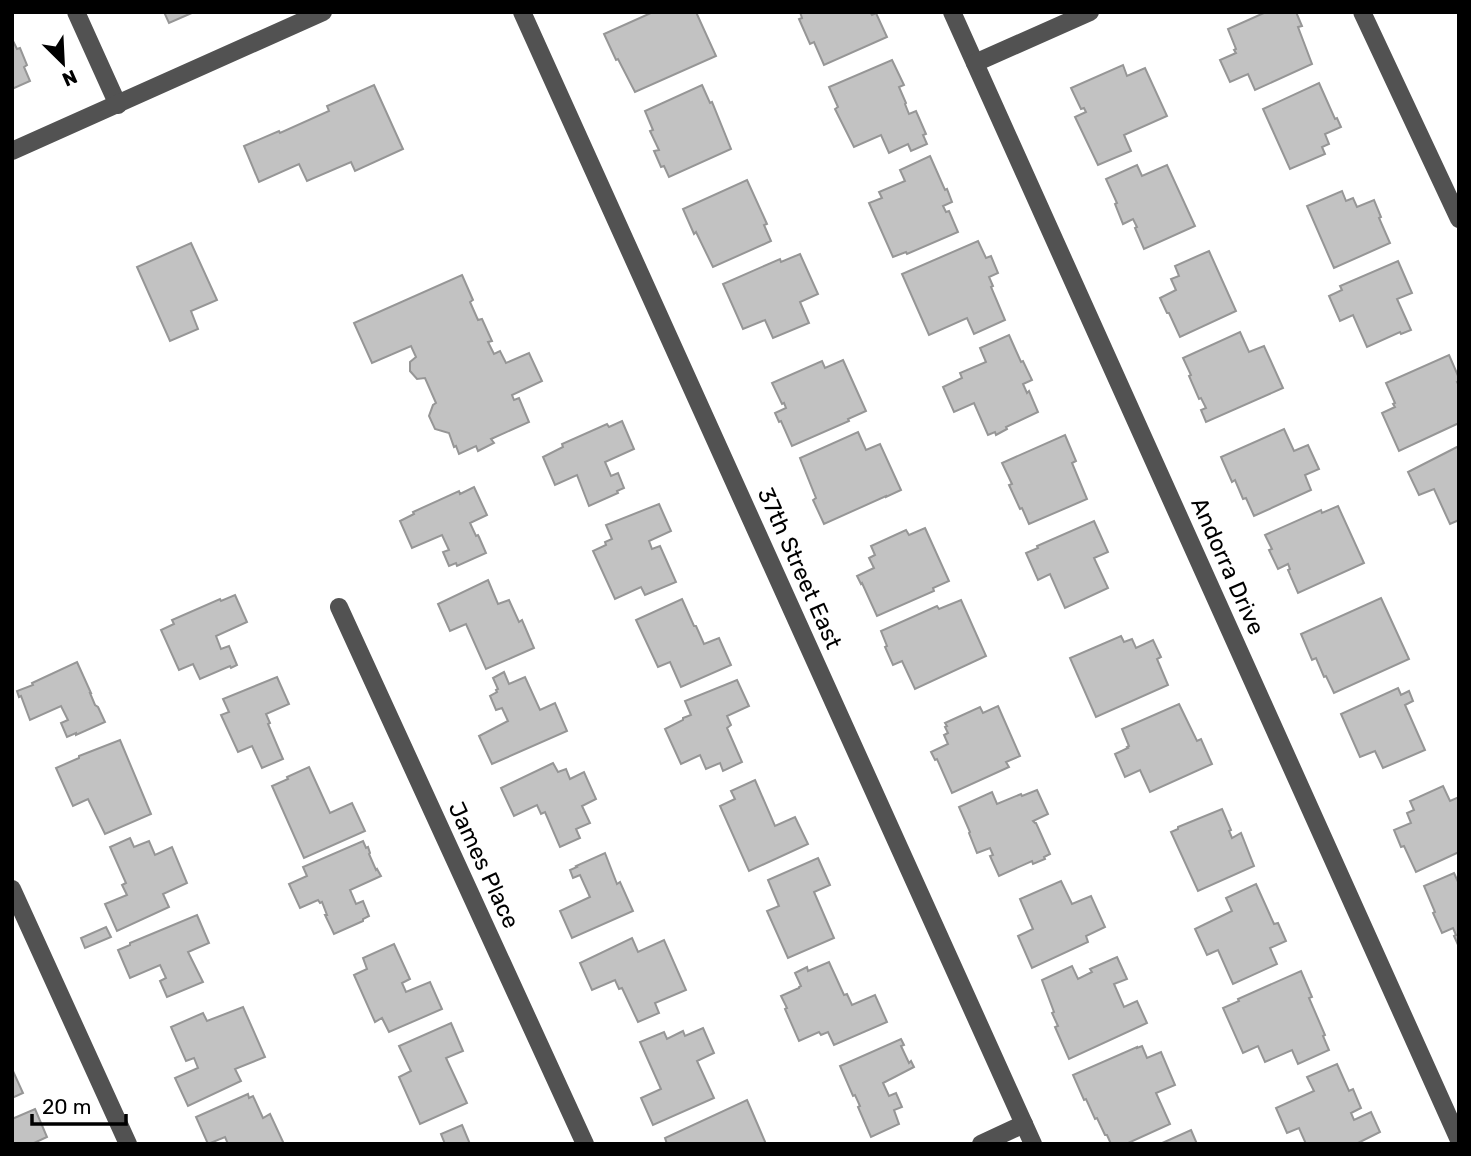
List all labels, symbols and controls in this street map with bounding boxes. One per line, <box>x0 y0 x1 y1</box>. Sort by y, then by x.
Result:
north arrow <box>28 28 98 98</box>
text: N <box>59 65 81 91</box>
street label: 37th Street East <box>752 483 848 653</box>
street label: Andorra Drive <box>1185 493 1271 639</box>
street label: James Place <box>442 797 526 933</box>
scale bar <box>32 1082 126 1126</box>
text: 20 m <box>42 1094 91 1119</box>

